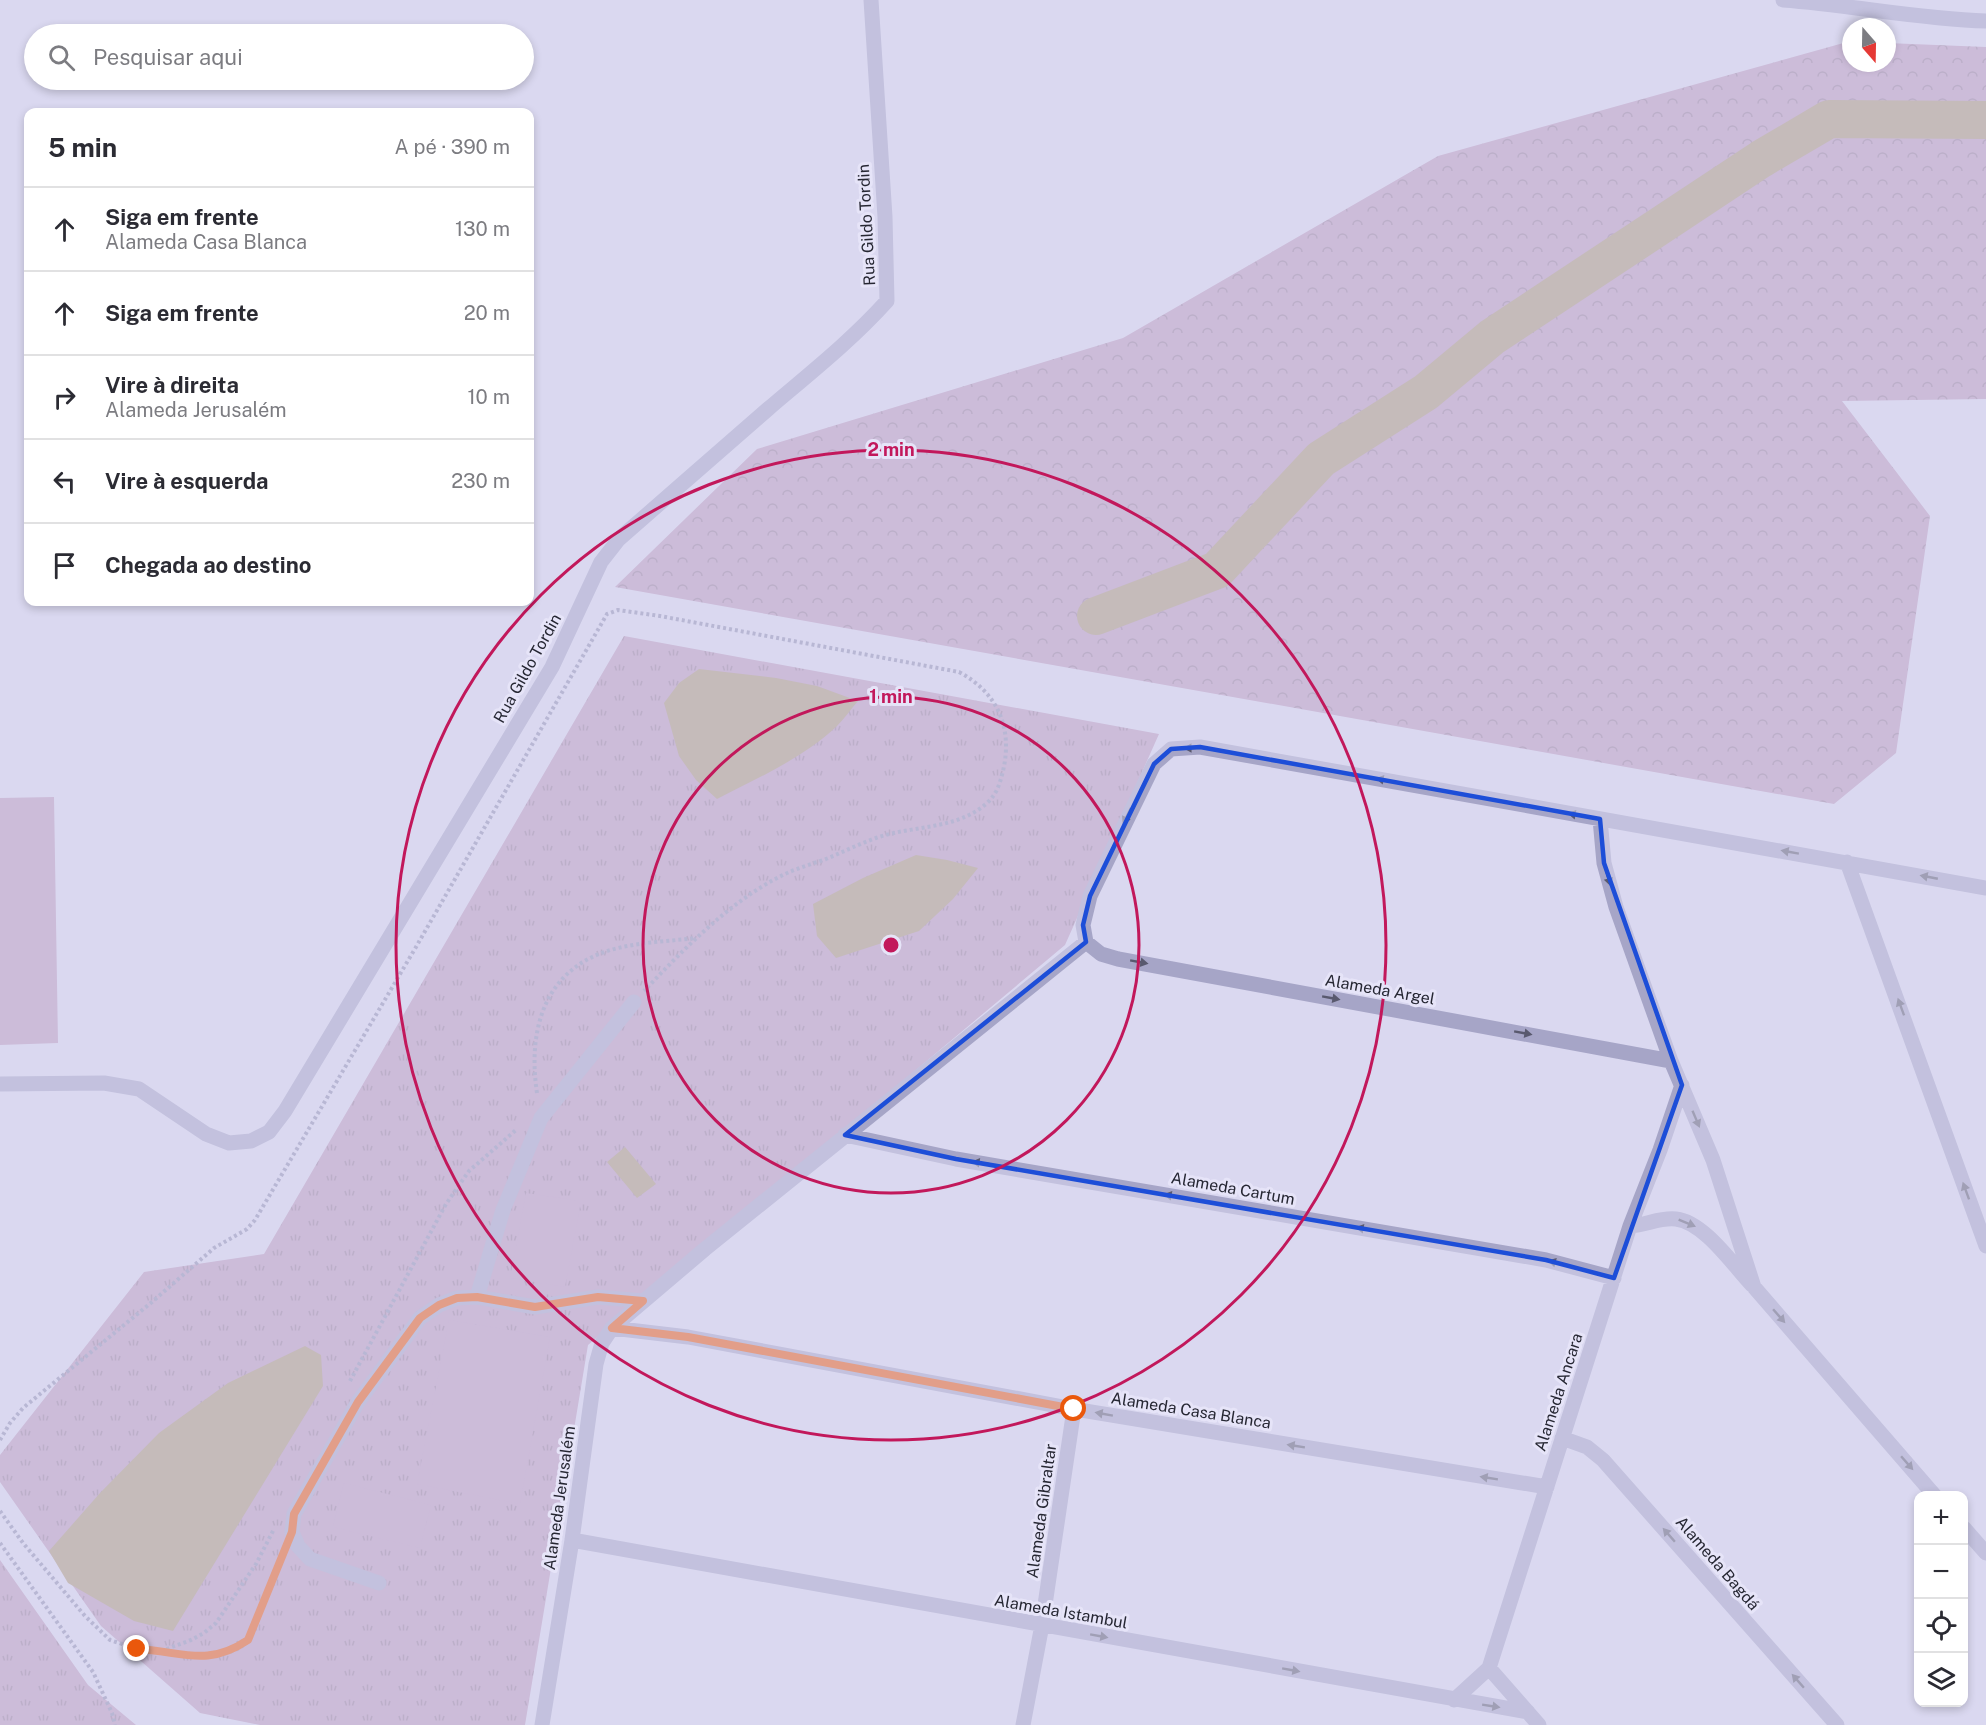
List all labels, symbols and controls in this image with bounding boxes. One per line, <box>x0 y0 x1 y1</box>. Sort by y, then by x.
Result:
north arrow <box>1842 18 1896 72</box>
search box <box>24 24 534 90</box>
icon: search <box>45 41 78 74</box>
text: Pesquisar aqui <box>93 44 243 70</box>
text: 5 min <box>48 132 117 163</box>
text: A pé · 390 m <box>394 135 510 159</box>
street label: Rua Gildo Tordin <box>854 164 879 286</box>
text: Siga em frente <box>105 204 259 230</box>
icon: ahead <box>48 213 81 246</box>
text: 130 m <box>455 217 510 241</box>
text: Alameda Casa Blanca <box>105 230 307 254</box>
icon: ahead <box>48 297 81 330</box>
text: Siga em frente <box>105 300 259 326</box>
text: 20 m <box>464 301 510 325</box>
text: Vire à direita <box>105 372 239 398</box>
icon: right <box>48 381 81 414</box>
text: 10 m <box>467 385 510 409</box>
text: Alameda Jerusalém <box>105 398 287 422</box>
text: 2 min <box>867 439 915 460</box>
icon: left <box>48 465 81 498</box>
text: Vire à esquerda <box>105 468 269 494</box>
text: 230 m <box>451 469 510 493</box>
icon: arrive <box>48 549 81 582</box>
text: Chegada ao destino <box>105 552 311 578</box>
street label: Rua Gildo Tordin <box>490 610 565 726</box>
text: 1 min <box>869 686 913 707</box>
one-way arrow <box>1183 743 1202 753</box>
one-way arrow <box>1375 775 1394 784</box>
one-way arrow <box>1123 807 1132 824</box>
one-way arrow <box>1567 810 1586 819</box>
one-way arrow <box>1780 847 1799 856</box>
one-way arrow <box>1603 868 1613 886</box>
one-way arrow <box>1919 872 1938 881</box>
centre of rings <box>881 935 901 955</box>
one-way arrow <box>1130 958 1149 967</box>
street label: Alameda Argel <box>1324 970 1436 1009</box>
one-way arrow <box>1322 994 1341 1003</box>
one-way arrow <box>1895 998 1905 1016</box>
one-way arrow <box>1513 1029 1532 1038</box>
one-way arrow <box>1691 1110 1701 1128</box>
one-way arrow <box>971 1158 990 1167</box>
street label: Alameda Cartum <box>1170 1168 1296 1209</box>
one-way arrow <box>1961 1182 1971 1200</box>
one-way arrow <box>1163 1191 1182 1200</box>
one-way arrow <box>1678 1218 1696 1228</box>
one-way arrow <box>1355 1224 1374 1233</box>
one-way arrow <box>1548 1258 1566 1268</box>
one-way arrow <box>1772 1308 1786 1323</box>
street label: Alameda Ancara <box>1530 1331 1587 1454</box>
street label: Alameda Casa Blanca <box>1110 1388 1272 1433</box>
route start <box>1060 1395 1086 1421</box>
one-way arrow <box>1094 1409 1113 1418</box>
street label: Alameda Jerusalém <box>540 1425 579 1571</box>
one-way arrow <box>1287 1441 1306 1450</box>
street label: Alameda Gibraltar <box>1023 1442 1060 1580</box>
one-way arrow <box>1900 1455 1913 1470</box>
one-way arrow <box>1479 1473 1498 1482</box>
map controls <box>1914 1491 1968 1707</box>
button: + <box>1914 1491 1968 1545</box>
street label: Alameda Bagdá <box>1672 1513 1763 1614</box>
one-way arrow <box>1663 1528 1676 1543</box>
button: − <box>1914 1545 1968 1599</box>
street label: Alameda Istambul <box>993 1590 1129 1633</box>
button: locate <box>1914 1599 1968 1653</box>
one-way arrow <box>1090 1632 1109 1641</box>
route end <box>123 1635 149 1661</box>
button: layers <box>1914 1653 1968 1707</box>
one-way arrow <box>1282 1666 1301 1675</box>
one-way arrow <box>1792 1673 1805 1689</box>
one-way arrow <box>1482 1702 1501 1711</box>

